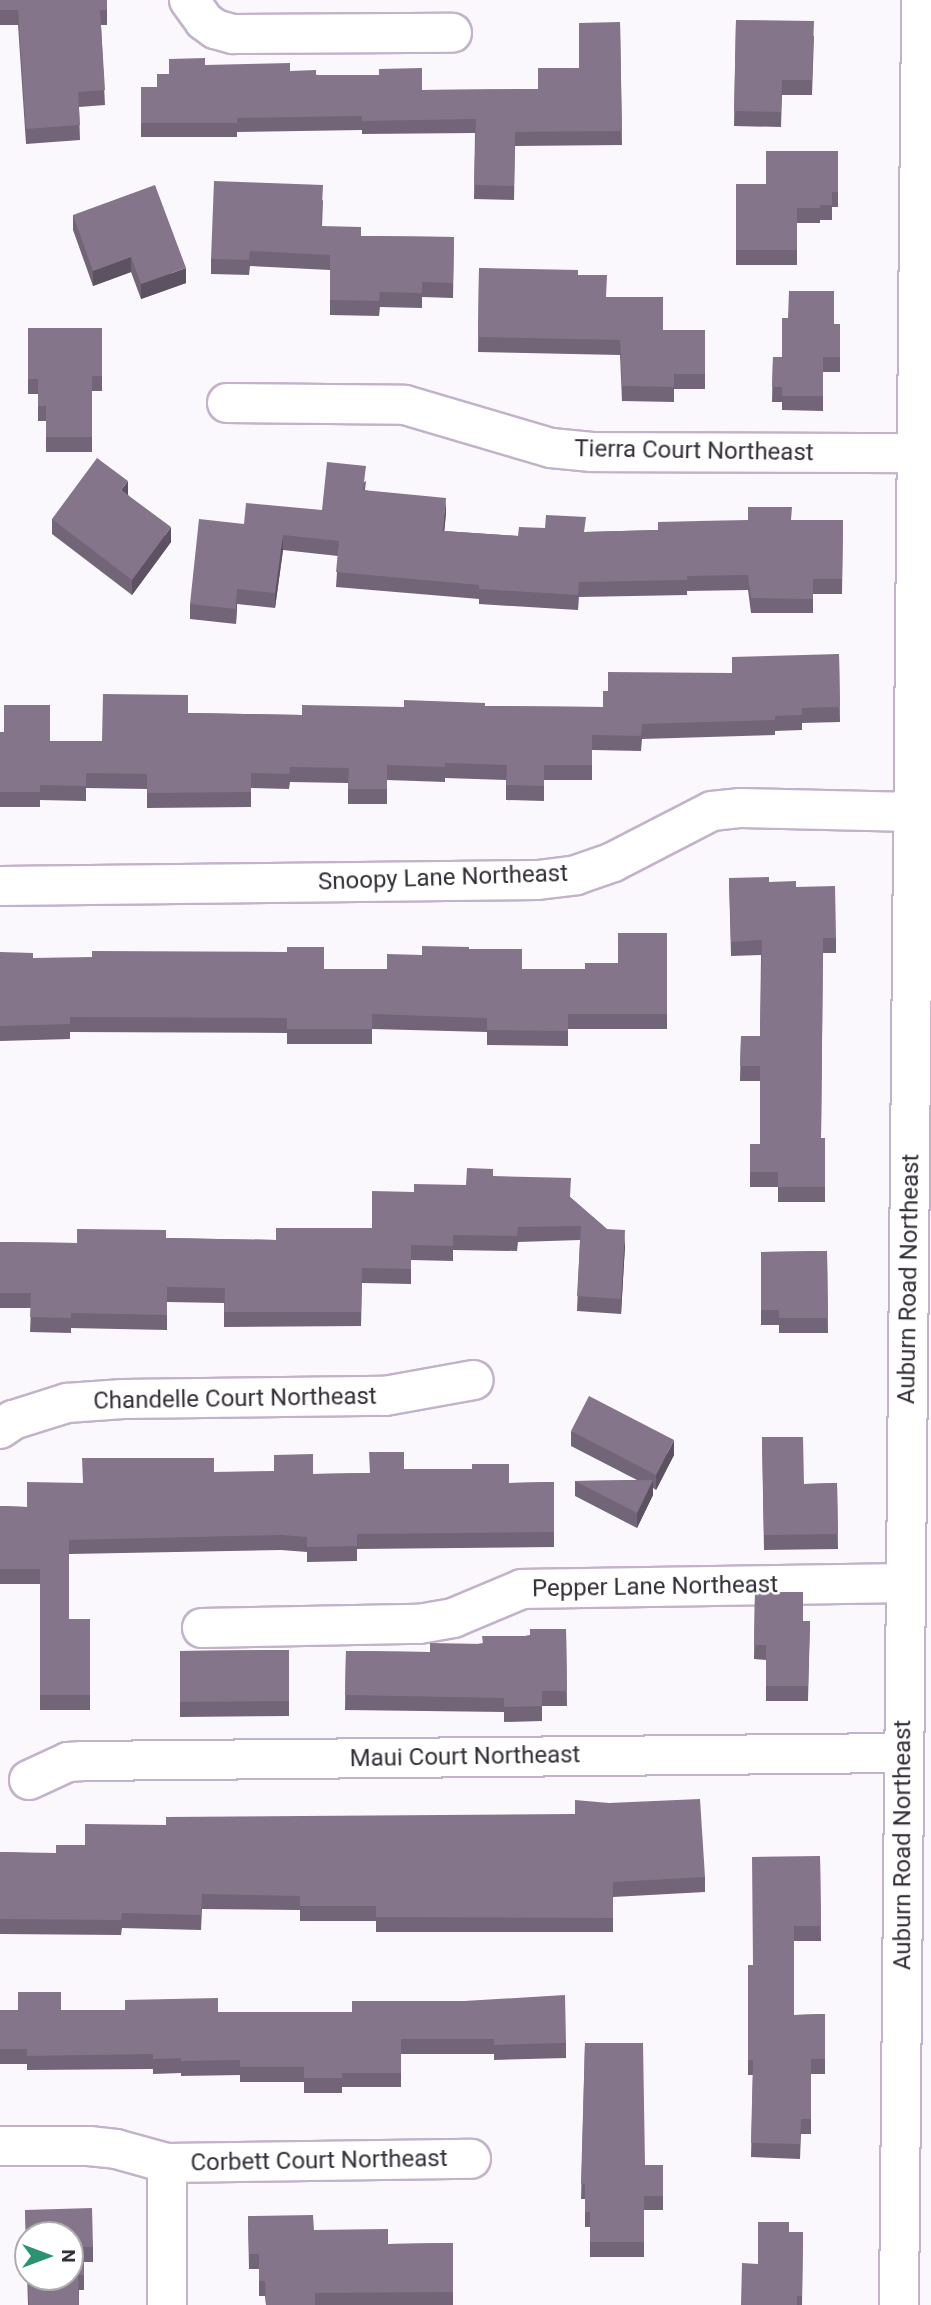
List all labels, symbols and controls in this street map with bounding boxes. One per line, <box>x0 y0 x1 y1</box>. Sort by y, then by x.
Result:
street label: Tierra Court Northeast <box>574 435 814 467</box>
street label: Snoopy Lane Northeast <box>318 859 568 897</box>
street label: Auburn Road Northeast <box>892 1154 926 1404</box>
street label: Chandelle Court Northeast <box>93 1382 377 1416</box>
street label: Pepper Lane Northeast <box>532 1570 778 1604</box>
street label: Auburn Road Northeast <box>889 1720 917 1970</box>
street label: Maui Court Northeast <box>349 1741 581 1773</box>
street label: Corbett Court Northeast <box>190 2144 448 2178</box>
north arrow <box>14 2221 84 2291</box>
text: N <box>57 2249 80 2263</box>

